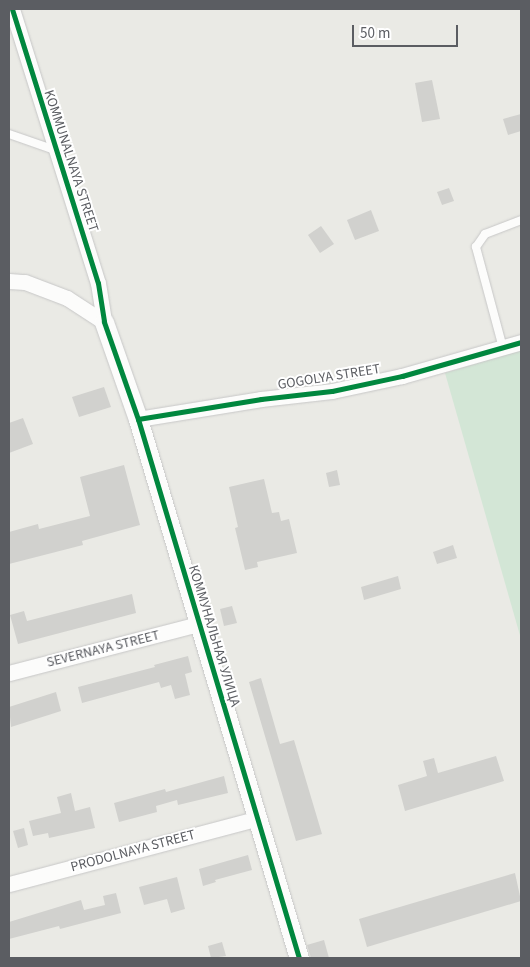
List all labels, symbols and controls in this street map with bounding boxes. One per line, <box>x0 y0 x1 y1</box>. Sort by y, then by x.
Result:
scale bar <box>355 15 461 47</box>
text: 50 m <box>360 23 390 44</box>
street label: KOMMUNALNAYA STREET <box>40 88 102 234</box>
street label: GOGOLYA STREET <box>277 361 381 393</box>
street label: КОММУНАЛЬНАЯ УЛИЦА <box>184 563 244 709</box>
street label: SEVERNAYA STREET <box>45 627 161 671</box>
street label: PRODOLNAYA STREET <box>69 826 197 876</box>

